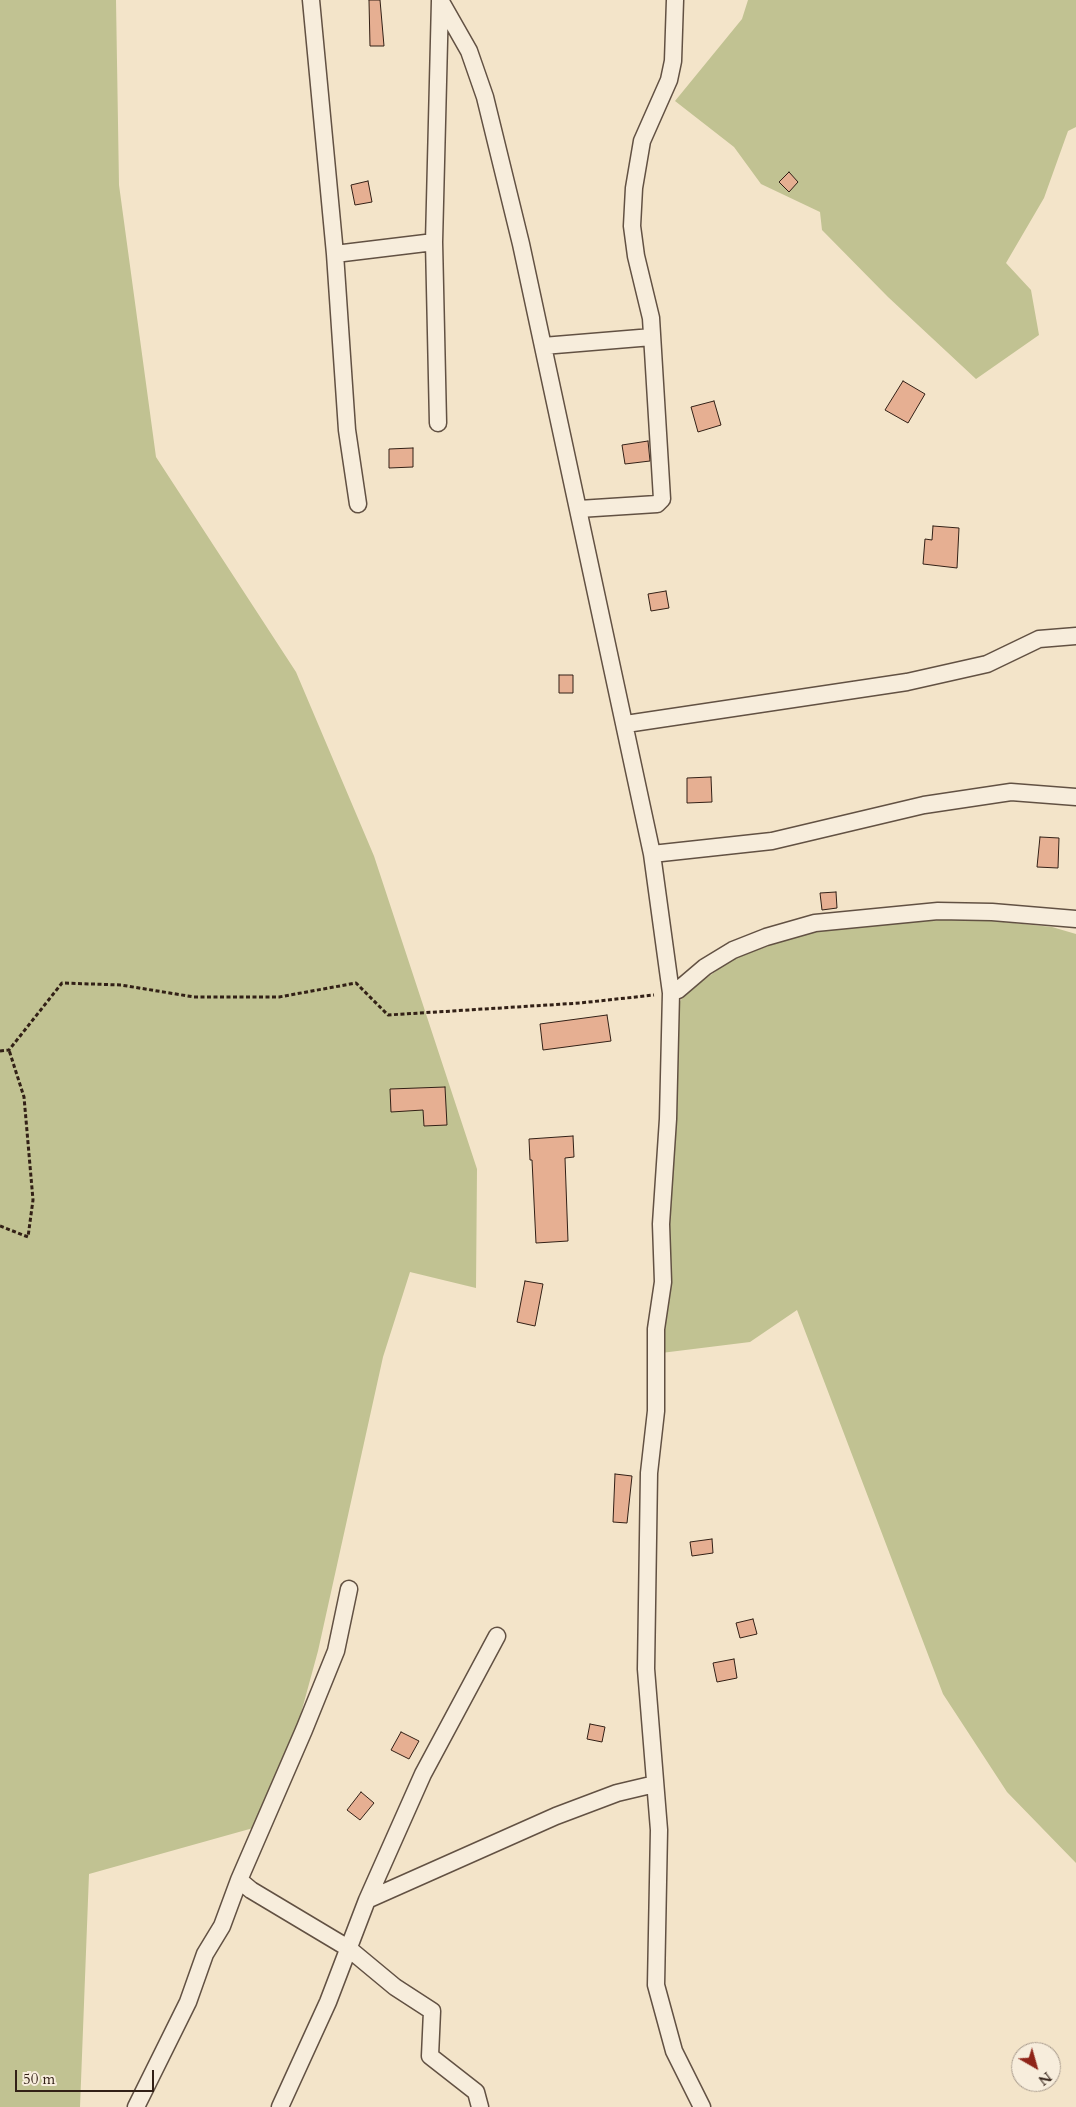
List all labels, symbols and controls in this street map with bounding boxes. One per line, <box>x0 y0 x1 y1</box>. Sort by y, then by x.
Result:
north arrow <box>1011 2042 1061 2092</box>
scale bar <box>18 2060 156 2092</box>
text: N <box>1034 2067 1056 2090</box>
text: 50 m <box>23 2069 55 2089</box>

